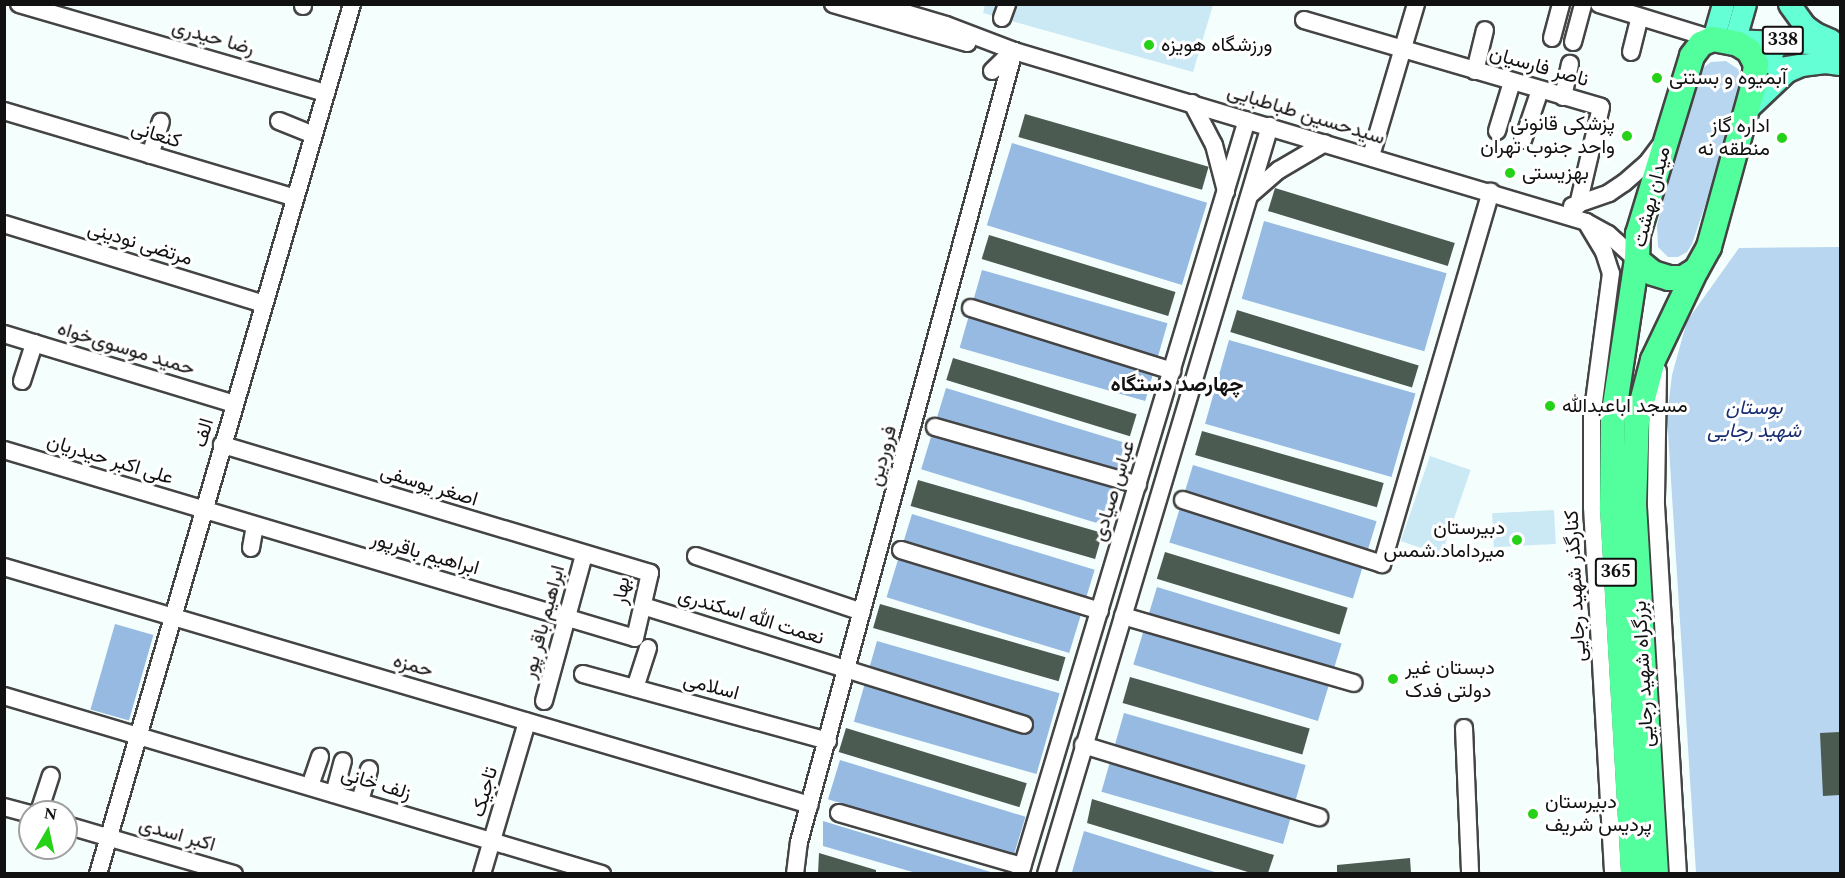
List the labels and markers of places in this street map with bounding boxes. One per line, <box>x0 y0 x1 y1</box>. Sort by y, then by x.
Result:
place label: ورزشگاه هویزه <box>1161 33 1272 57</box>
marker: ورزشگاه هویزه <box>1142 38 1156 52</box>
place label: آبمیوه و بستنی <box>1669 66 1787 90</box>
marker: آبمیوه و بستنی <box>1650 71 1664 85</box>
place label: پزشکی قانونی واحد جنوب تهران <box>1480 112 1615 159</box>
place label: اداره گاز منطقه نه <box>1698 114 1770 161</box>
marker: پزشکی قانونی واحد جنوب تهران <box>1620 129 1634 143</box>
marker: اداره گاز منطقه نه <box>1775 131 1789 145</box>
place label: بهزیستی <box>1522 161 1589 185</box>
marker: بهزیستی <box>1503 166 1517 180</box>
place label: مسجد اباعبدالله <box>1562 394 1688 418</box>
marker: مسجد اباعبدالله <box>1543 399 1557 413</box>
place label: دبیرستان میرداماد.شمس <box>1384 516 1505 563</box>
marker: دبیرستان میرداماد.شمس <box>1510 533 1524 547</box>
place label: دبستان غیر دولتی فدک <box>1405 656 1495 703</box>
marker: دبستان غیر دولتی فدک <box>1386 672 1400 686</box>
place label: دبیرستان پردیس شریف <box>1545 790 1652 837</box>
marker: دبیرستان پردیس شریف <box>1526 807 1540 821</box>

